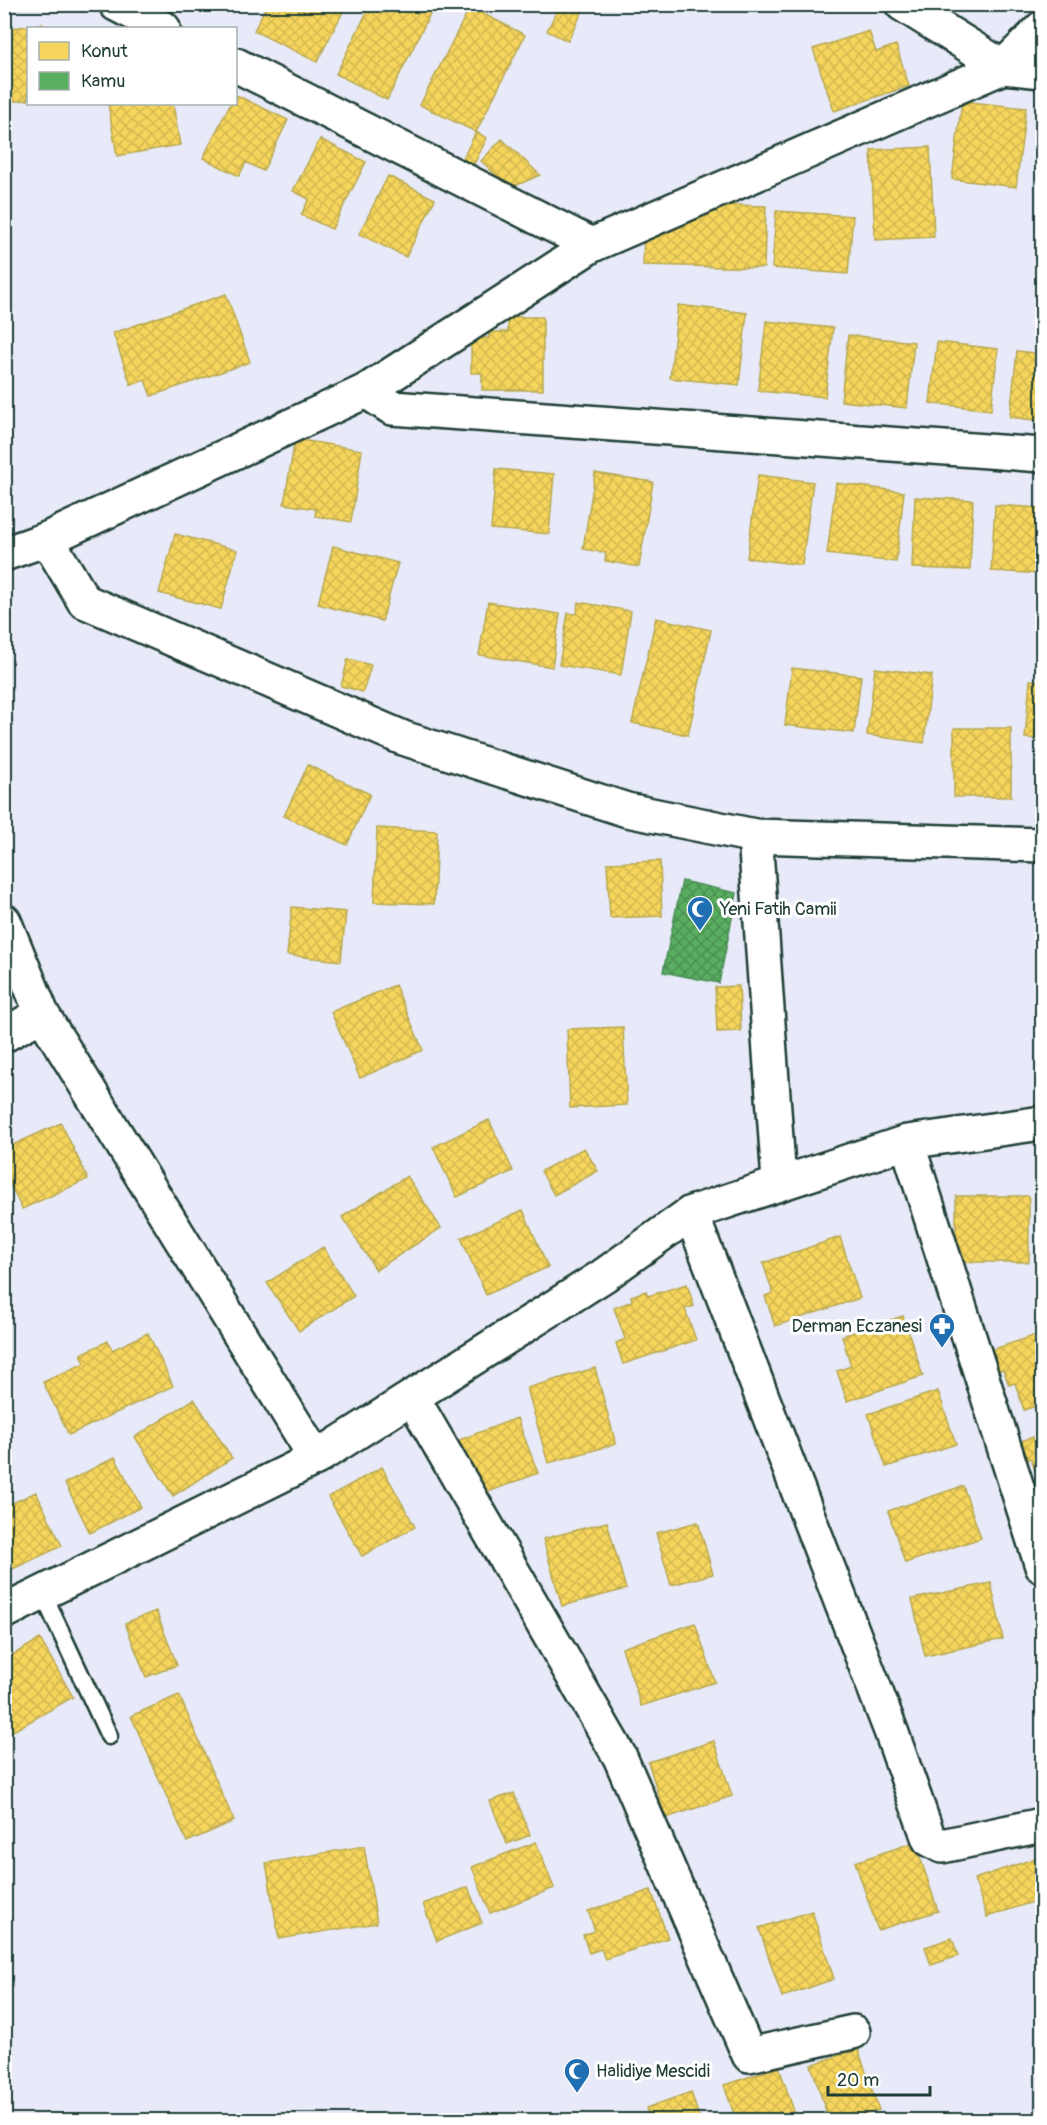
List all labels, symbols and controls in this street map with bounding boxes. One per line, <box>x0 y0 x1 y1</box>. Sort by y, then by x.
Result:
legend <box>27 27 237 105</box>
text: Konut <box>81 40 129 63</box>
text: Kamu <box>81 70 125 93</box>
mosque icon: Yeni Fatih Camii <box>685 894 715 932</box>
place label: Yeni Fatih Camii <box>719 898 837 921</box>
pharmacy icon: Derman Eczanesi <box>927 1311 957 1349</box>
place label: Derman Eczanesi <box>791 1315 922 1338</box>
mosque icon: Halidiye Mescidi <box>562 2056 592 2094</box>
scale bar <box>828 2059 930 2097</box>
place label: Halidiye Mescidi <box>596 2060 710 2083</box>
text: 20 m <box>837 2069 879 2092</box>

